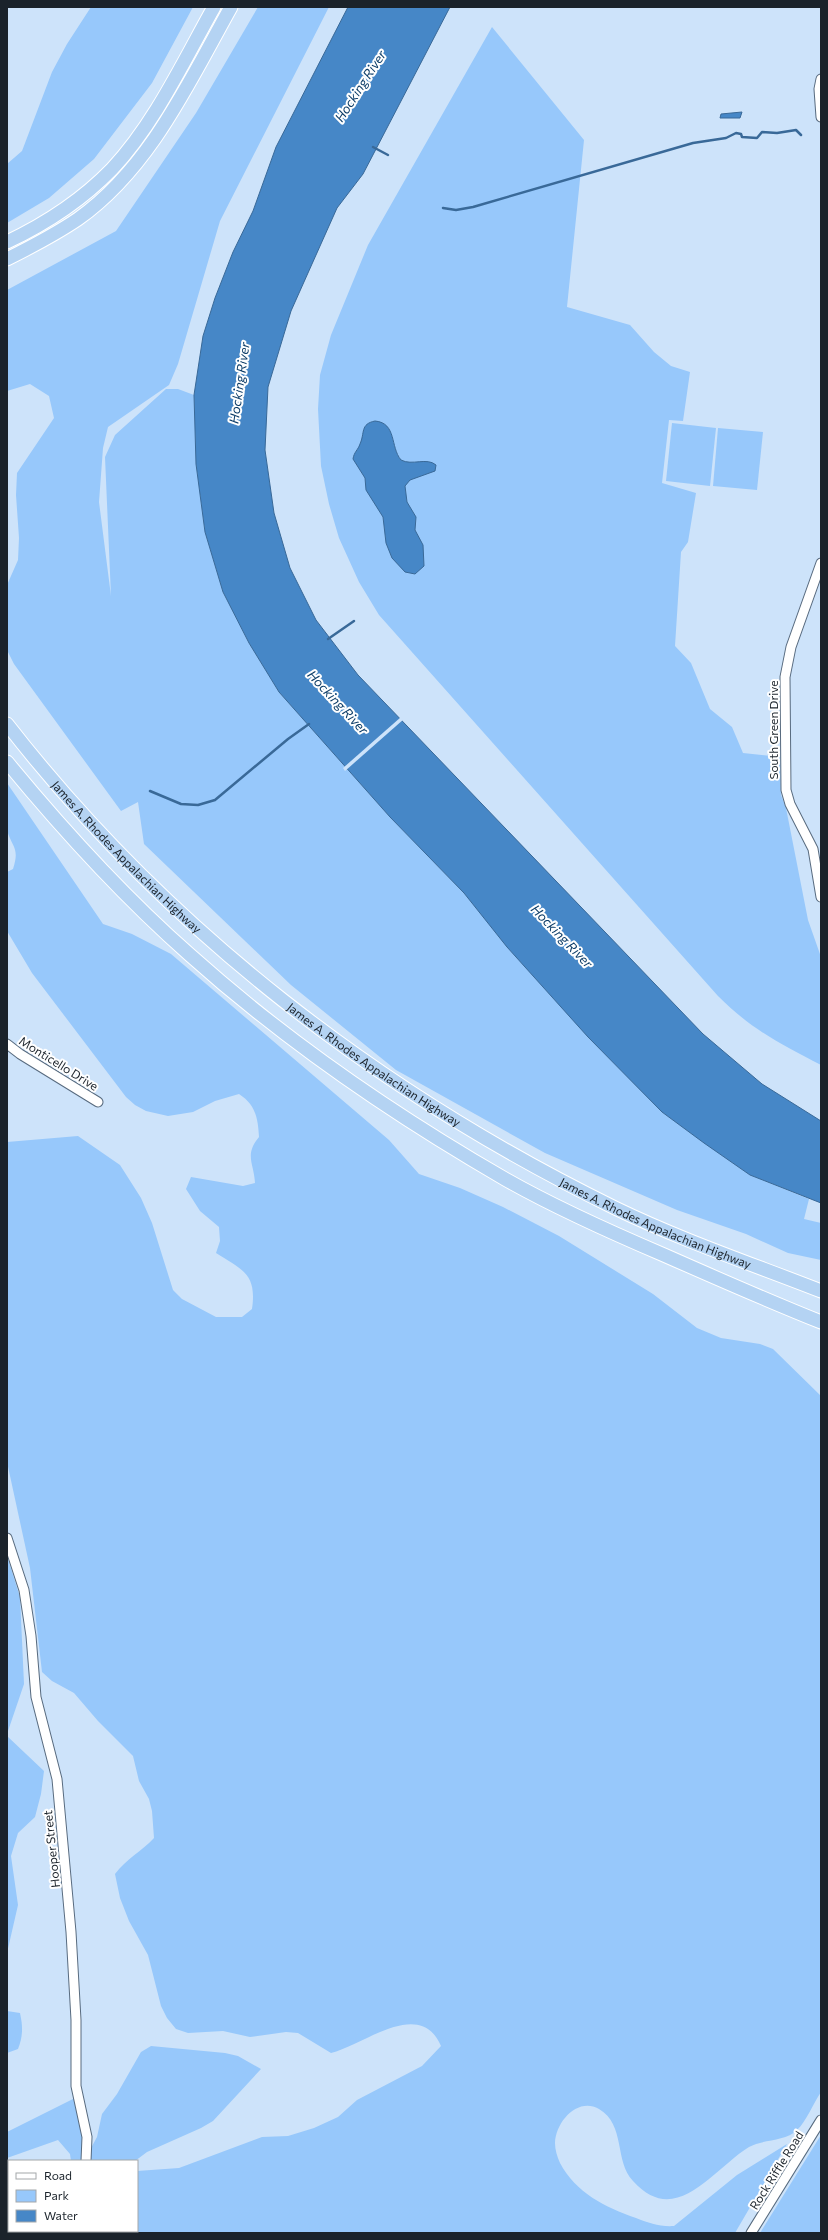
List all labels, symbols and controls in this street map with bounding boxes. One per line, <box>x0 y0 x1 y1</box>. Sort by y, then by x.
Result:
water label: Hocking River <box>331 47 389 125</box>
water label: Hocking River <box>225 341 253 425</box>
water label: Hocking River <box>304 667 372 738</box>
street label: South Green Drive <box>766 680 780 780</box>
street label: James A. Rhodes Appalachian Highway <box>49 778 205 936</box>
water label: Hocking River <box>528 901 597 972</box>
street label: James A. Rhodes Appalachian Highway <box>284 1000 463 1129</box>
street label: Monticello Drive <box>17 1033 101 1093</box>
street label: James A. Rhodes Appalachian Highway <box>557 1174 753 1271</box>
street label: Hooper Street <box>40 1810 62 1888</box>
street label: Rock Riffle Road <box>746 2128 806 2212</box>
legend <box>8 2160 138 2232</box>
text: Road <box>44 2168 72 2182</box>
text: Park <box>44 2188 70 2202</box>
text: Water <box>44 2208 78 2222</box>

